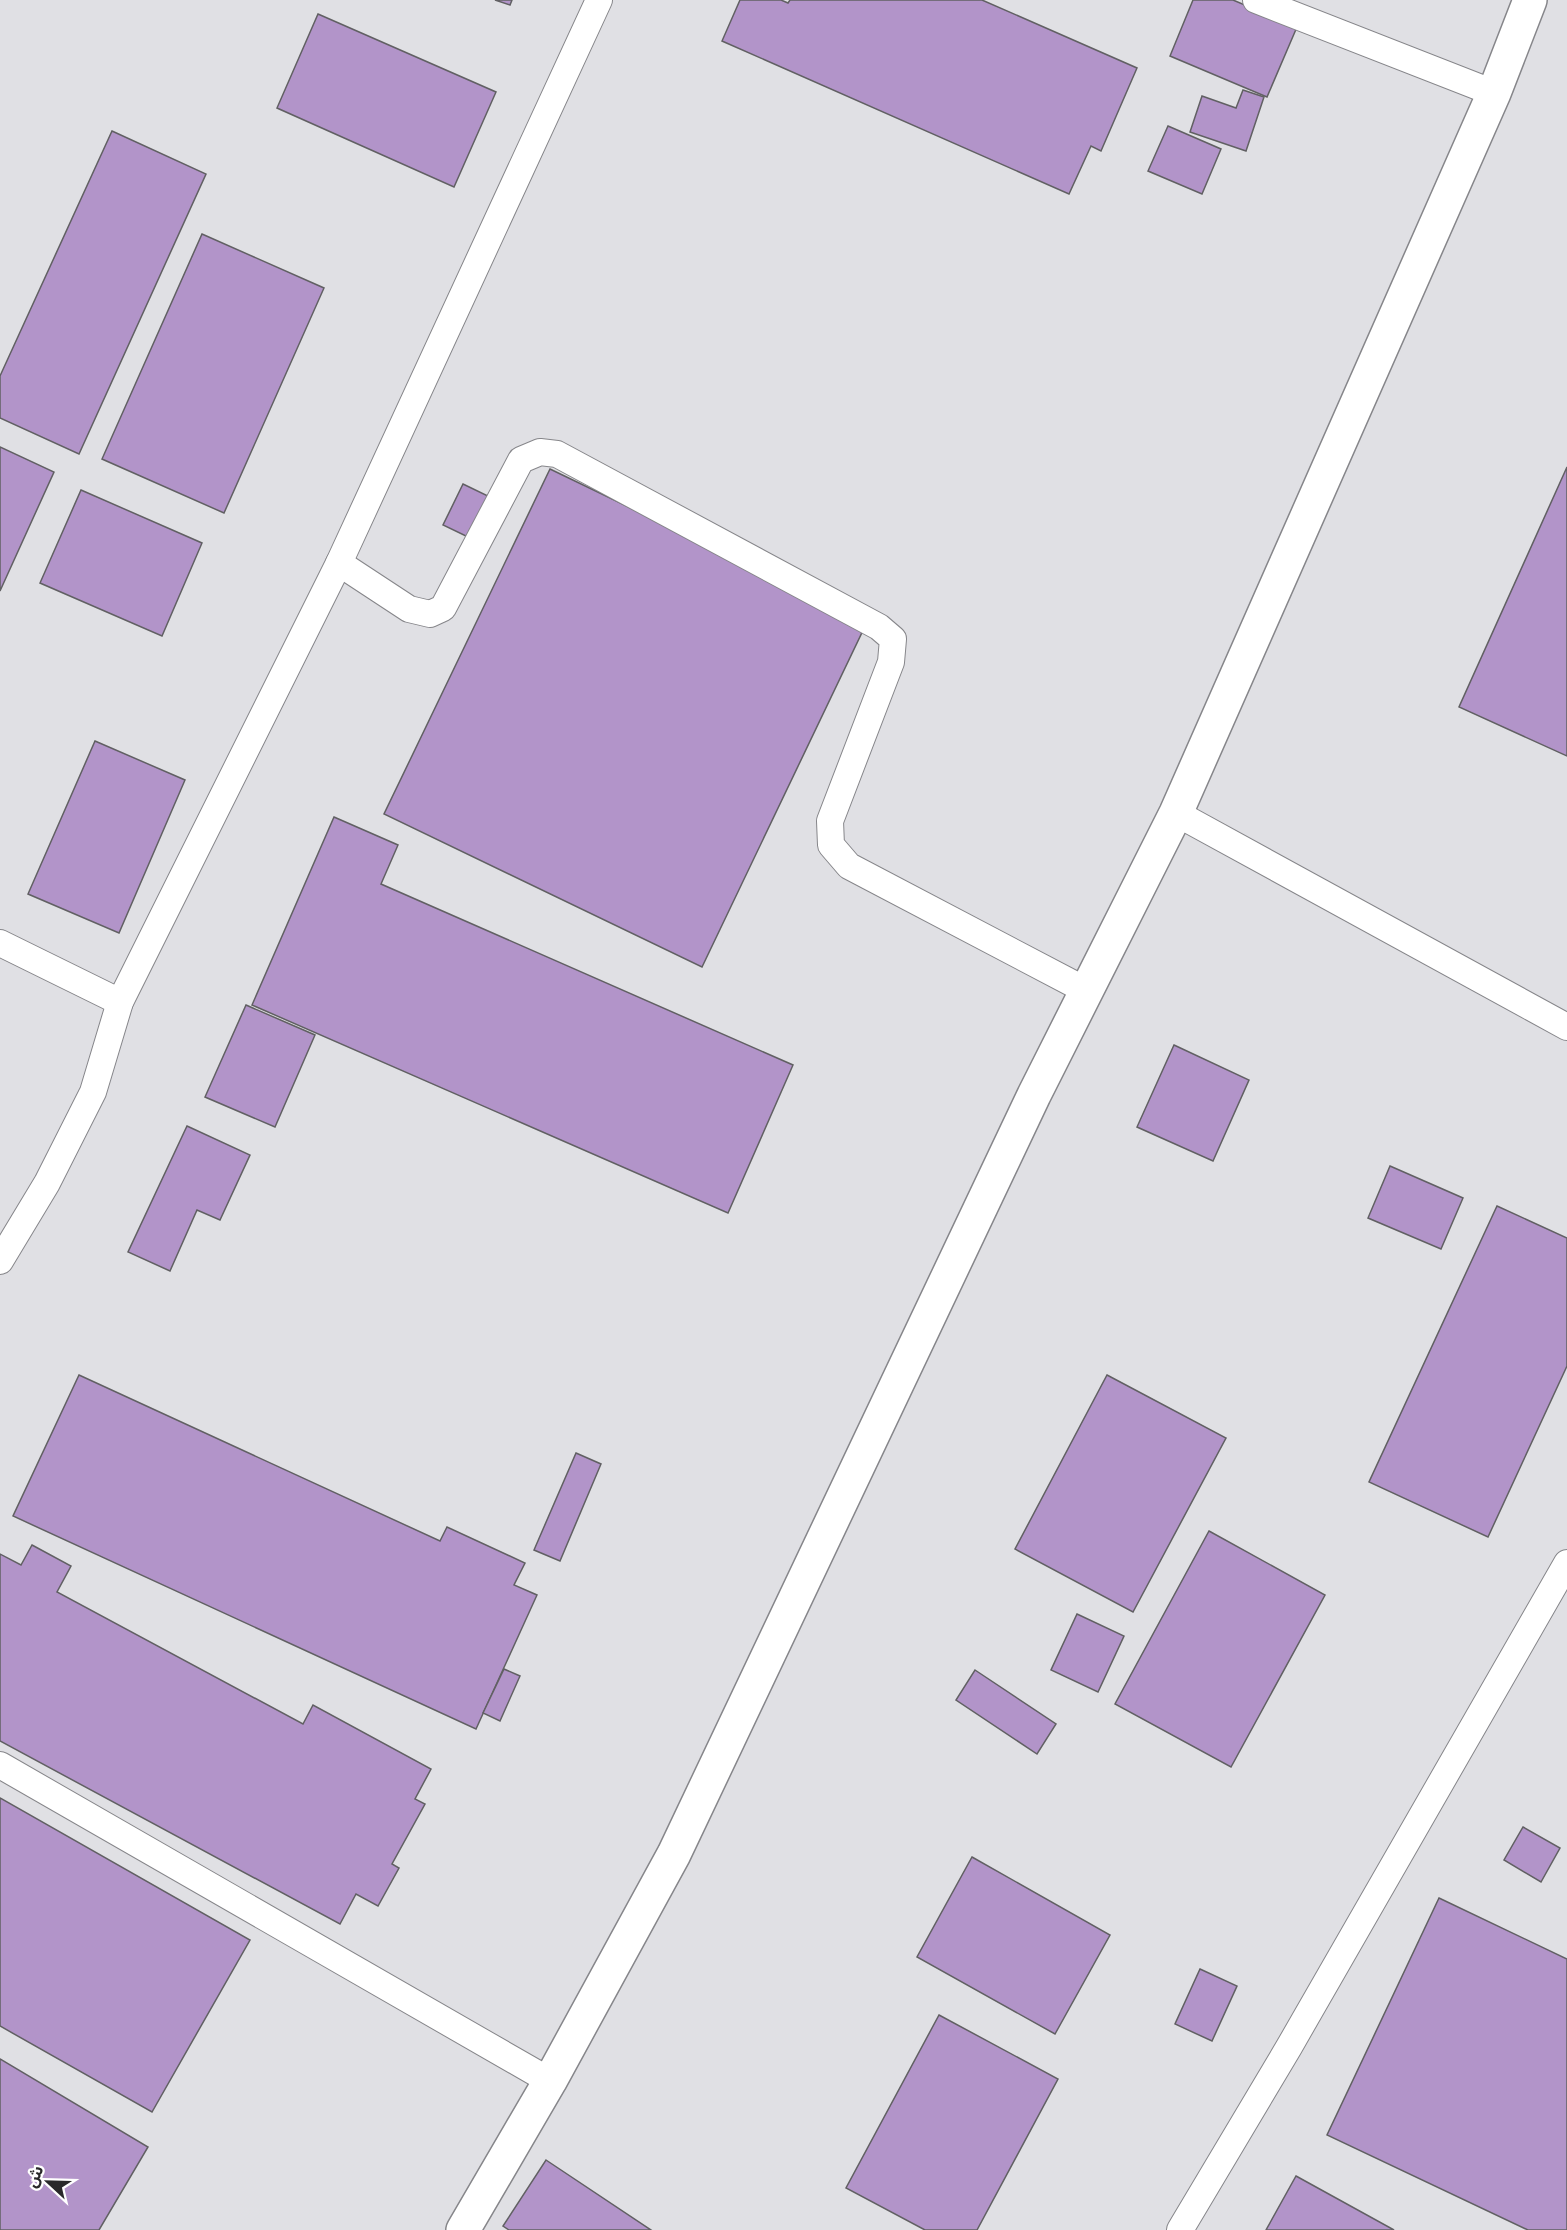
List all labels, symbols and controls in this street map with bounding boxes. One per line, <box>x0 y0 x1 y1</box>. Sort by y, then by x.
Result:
north arrow <box>18 2152 78 2212</box>
text: ش <box>22 2163 47 2190</box>

